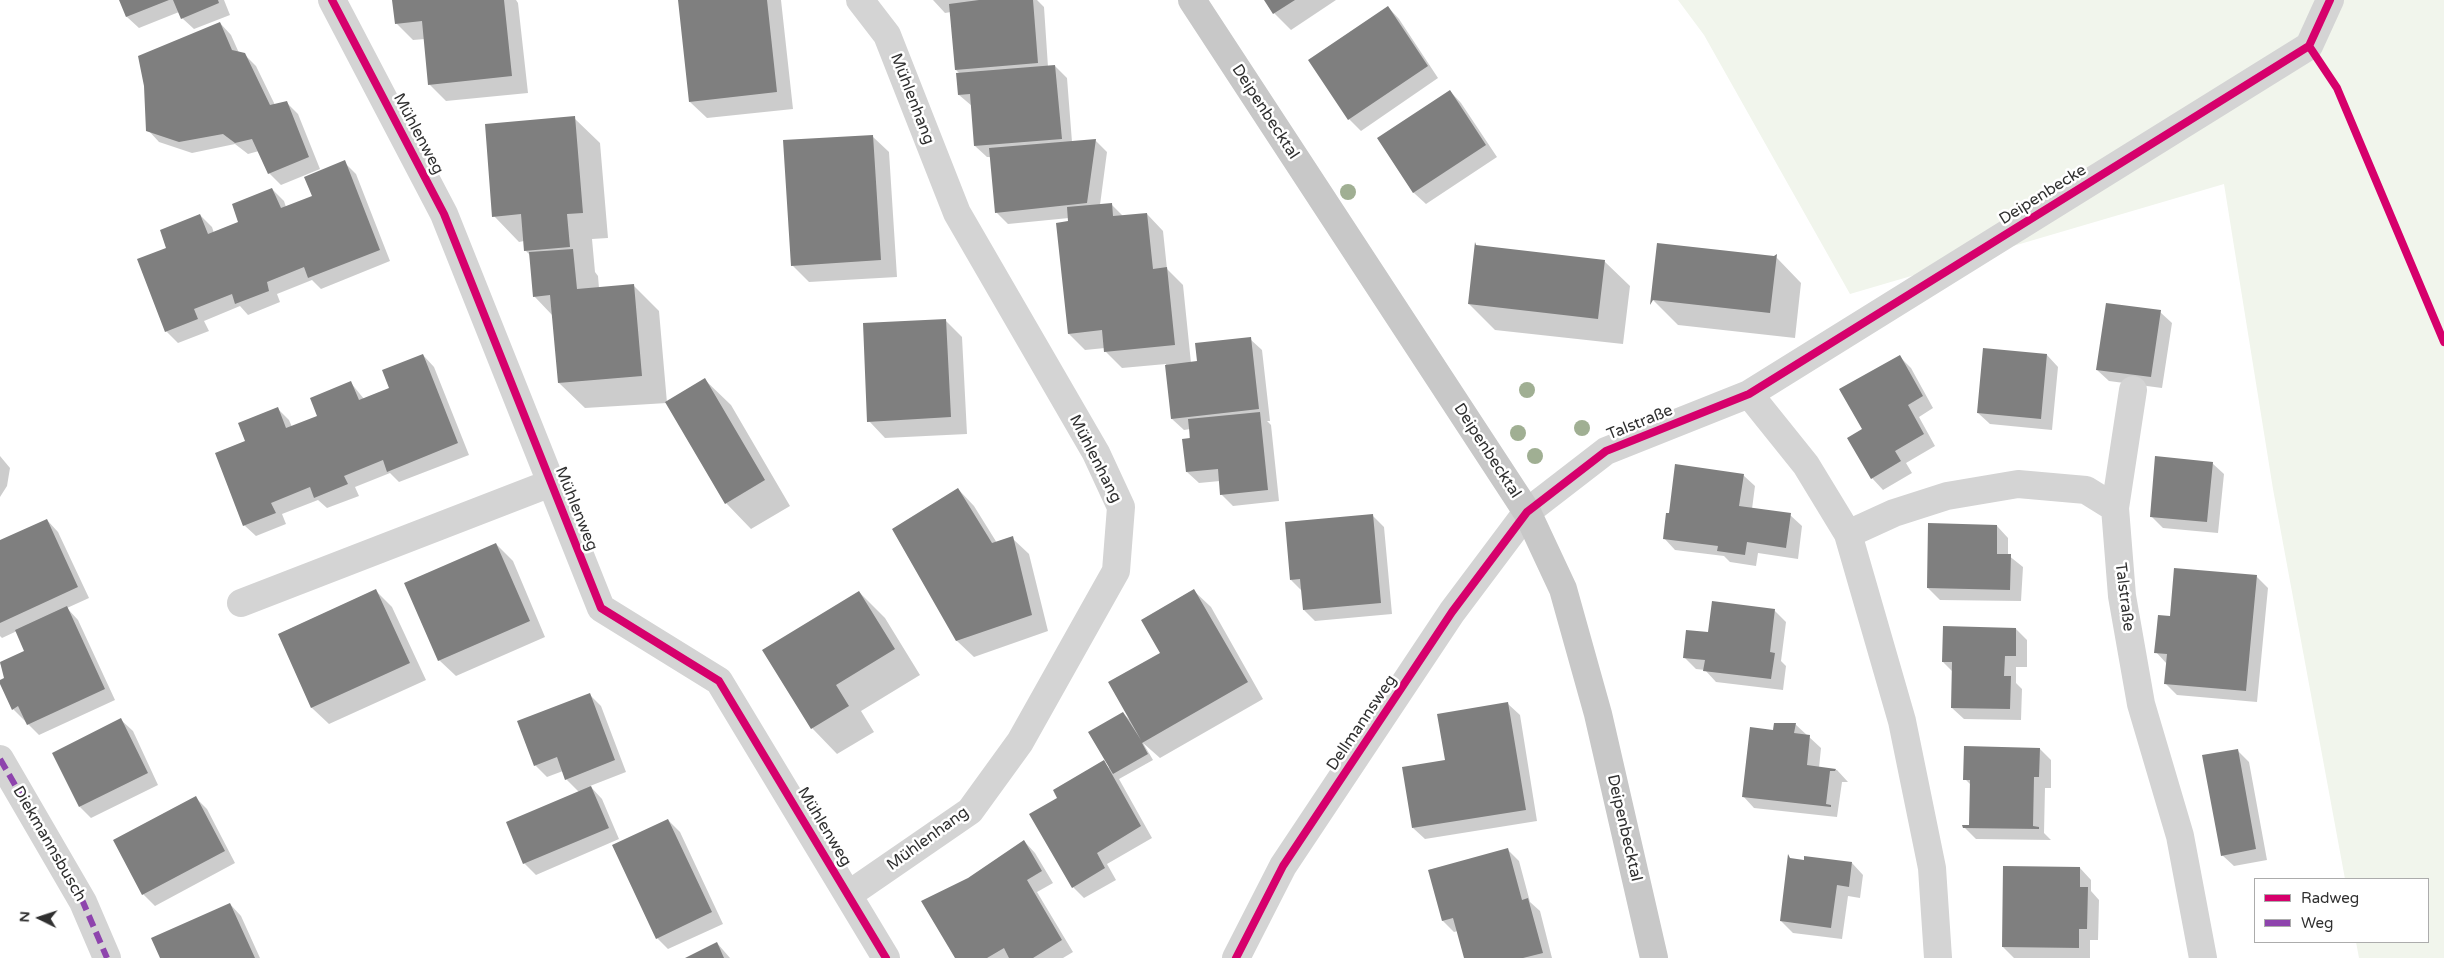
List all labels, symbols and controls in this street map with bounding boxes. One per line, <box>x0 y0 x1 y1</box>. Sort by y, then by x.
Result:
street label: Mühlenhang <box>886 51 938 147</box>
street label: Deipenbecktal <box>1227 61 1303 163</box>
street label: Mühlenweg <box>389 90 447 178</box>
street label: Deipenbecke <box>1996 161 2090 229</box>
street label: Deipenbecktal <box>1449 400 1525 502</box>
street label: Talstraße <box>1604 401 1676 445</box>
street label: Mühlenhang <box>1065 412 1125 506</box>
street label: Mühlenweg <box>550 464 602 554</box>
street label: Talstraße <box>2110 562 2138 632</box>
street label: Dellmannsweg <box>1323 672 1401 774</box>
street label: Deipenbecktal <box>1602 773 1646 883</box>
street label: Diekmannsbusch <box>8 783 90 905</box>
street label: Mühlenweg <box>793 784 855 870</box>
street label: Mühlenhang <box>883 803 973 875</box>
legend <box>2254 878 2429 943</box>
text: Radweg <box>2301 889 2359 907</box>
north arrow <box>15 893 65 943</box>
text: N <box>16 911 33 923</box>
text: Weg <box>2301 914 2333 932</box>

